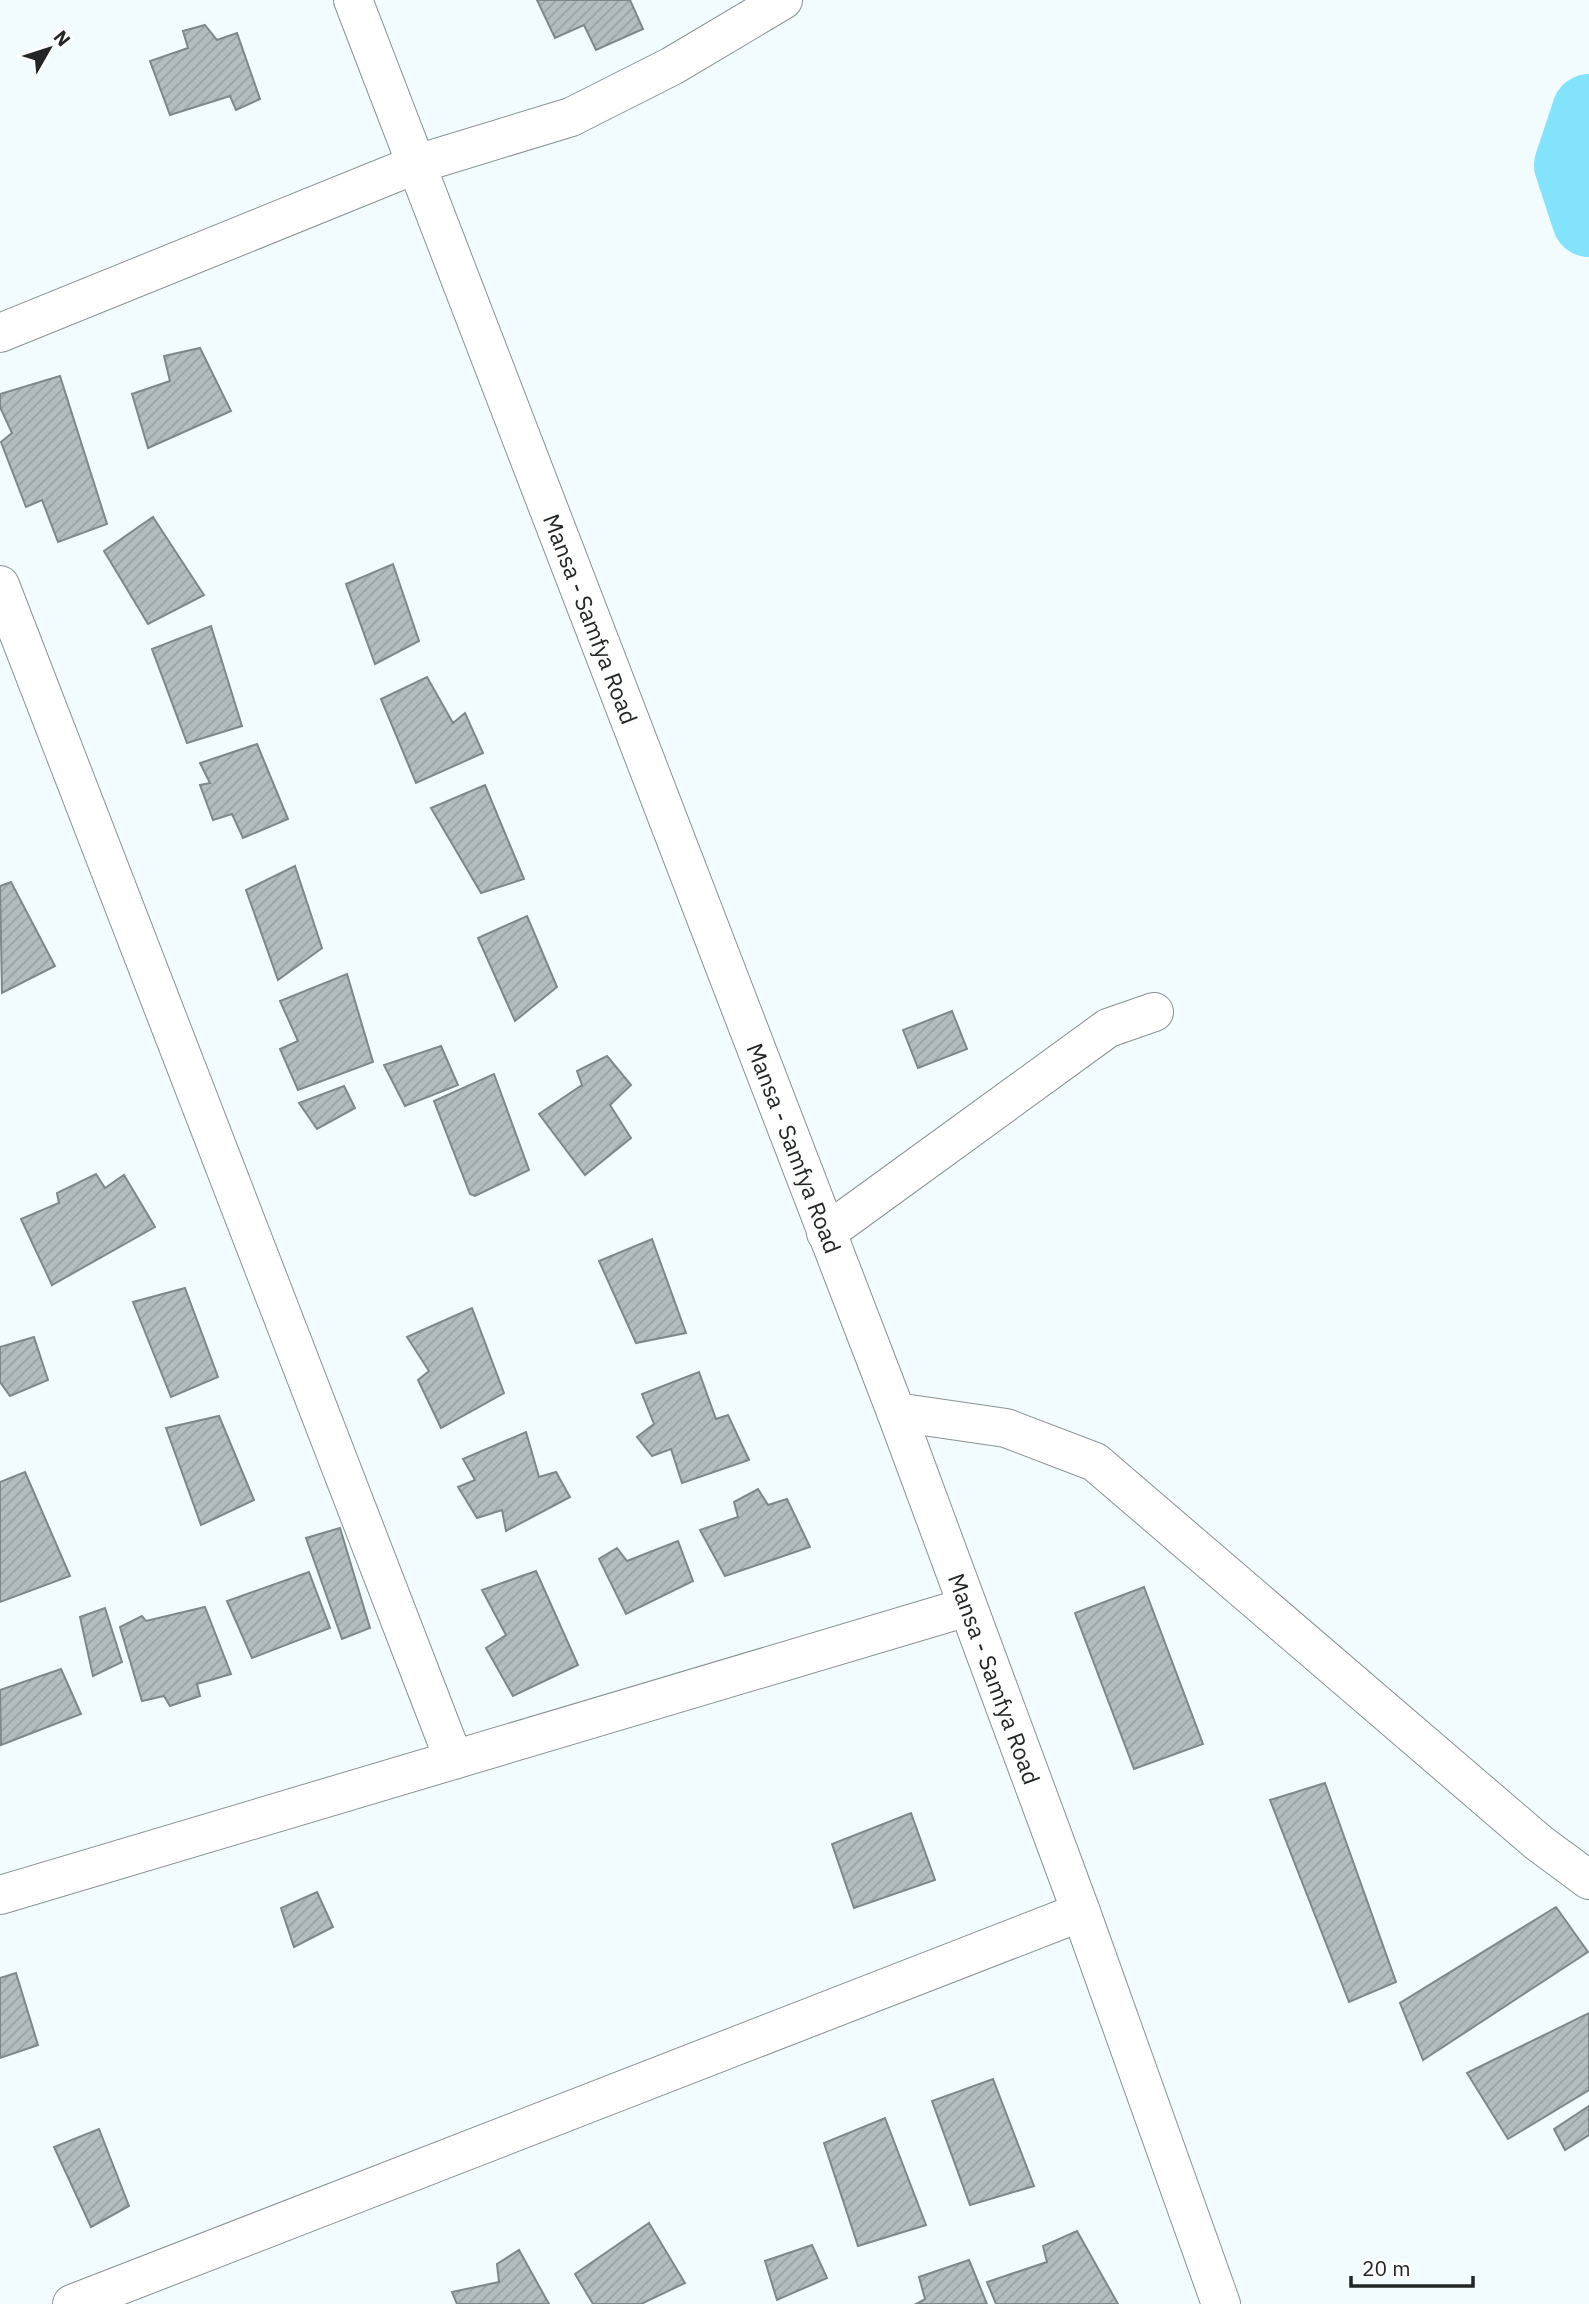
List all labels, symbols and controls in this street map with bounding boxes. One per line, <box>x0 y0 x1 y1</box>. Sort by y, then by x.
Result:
north arrow <box>14 14 84 84</box>
text: N <box>49 25 76 51</box>
street label: Mansa - Samfya Road <box>537 509 645 728</box>
street label: Mansa - Samfya Road <box>740 1039 848 1257</box>
street label: Mansa - Samfya Road <box>942 1569 1047 1788</box>
scale bar <box>1351 2244 1474 2288</box>
text: 20 m <box>1362 2254 1411 2282</box>

